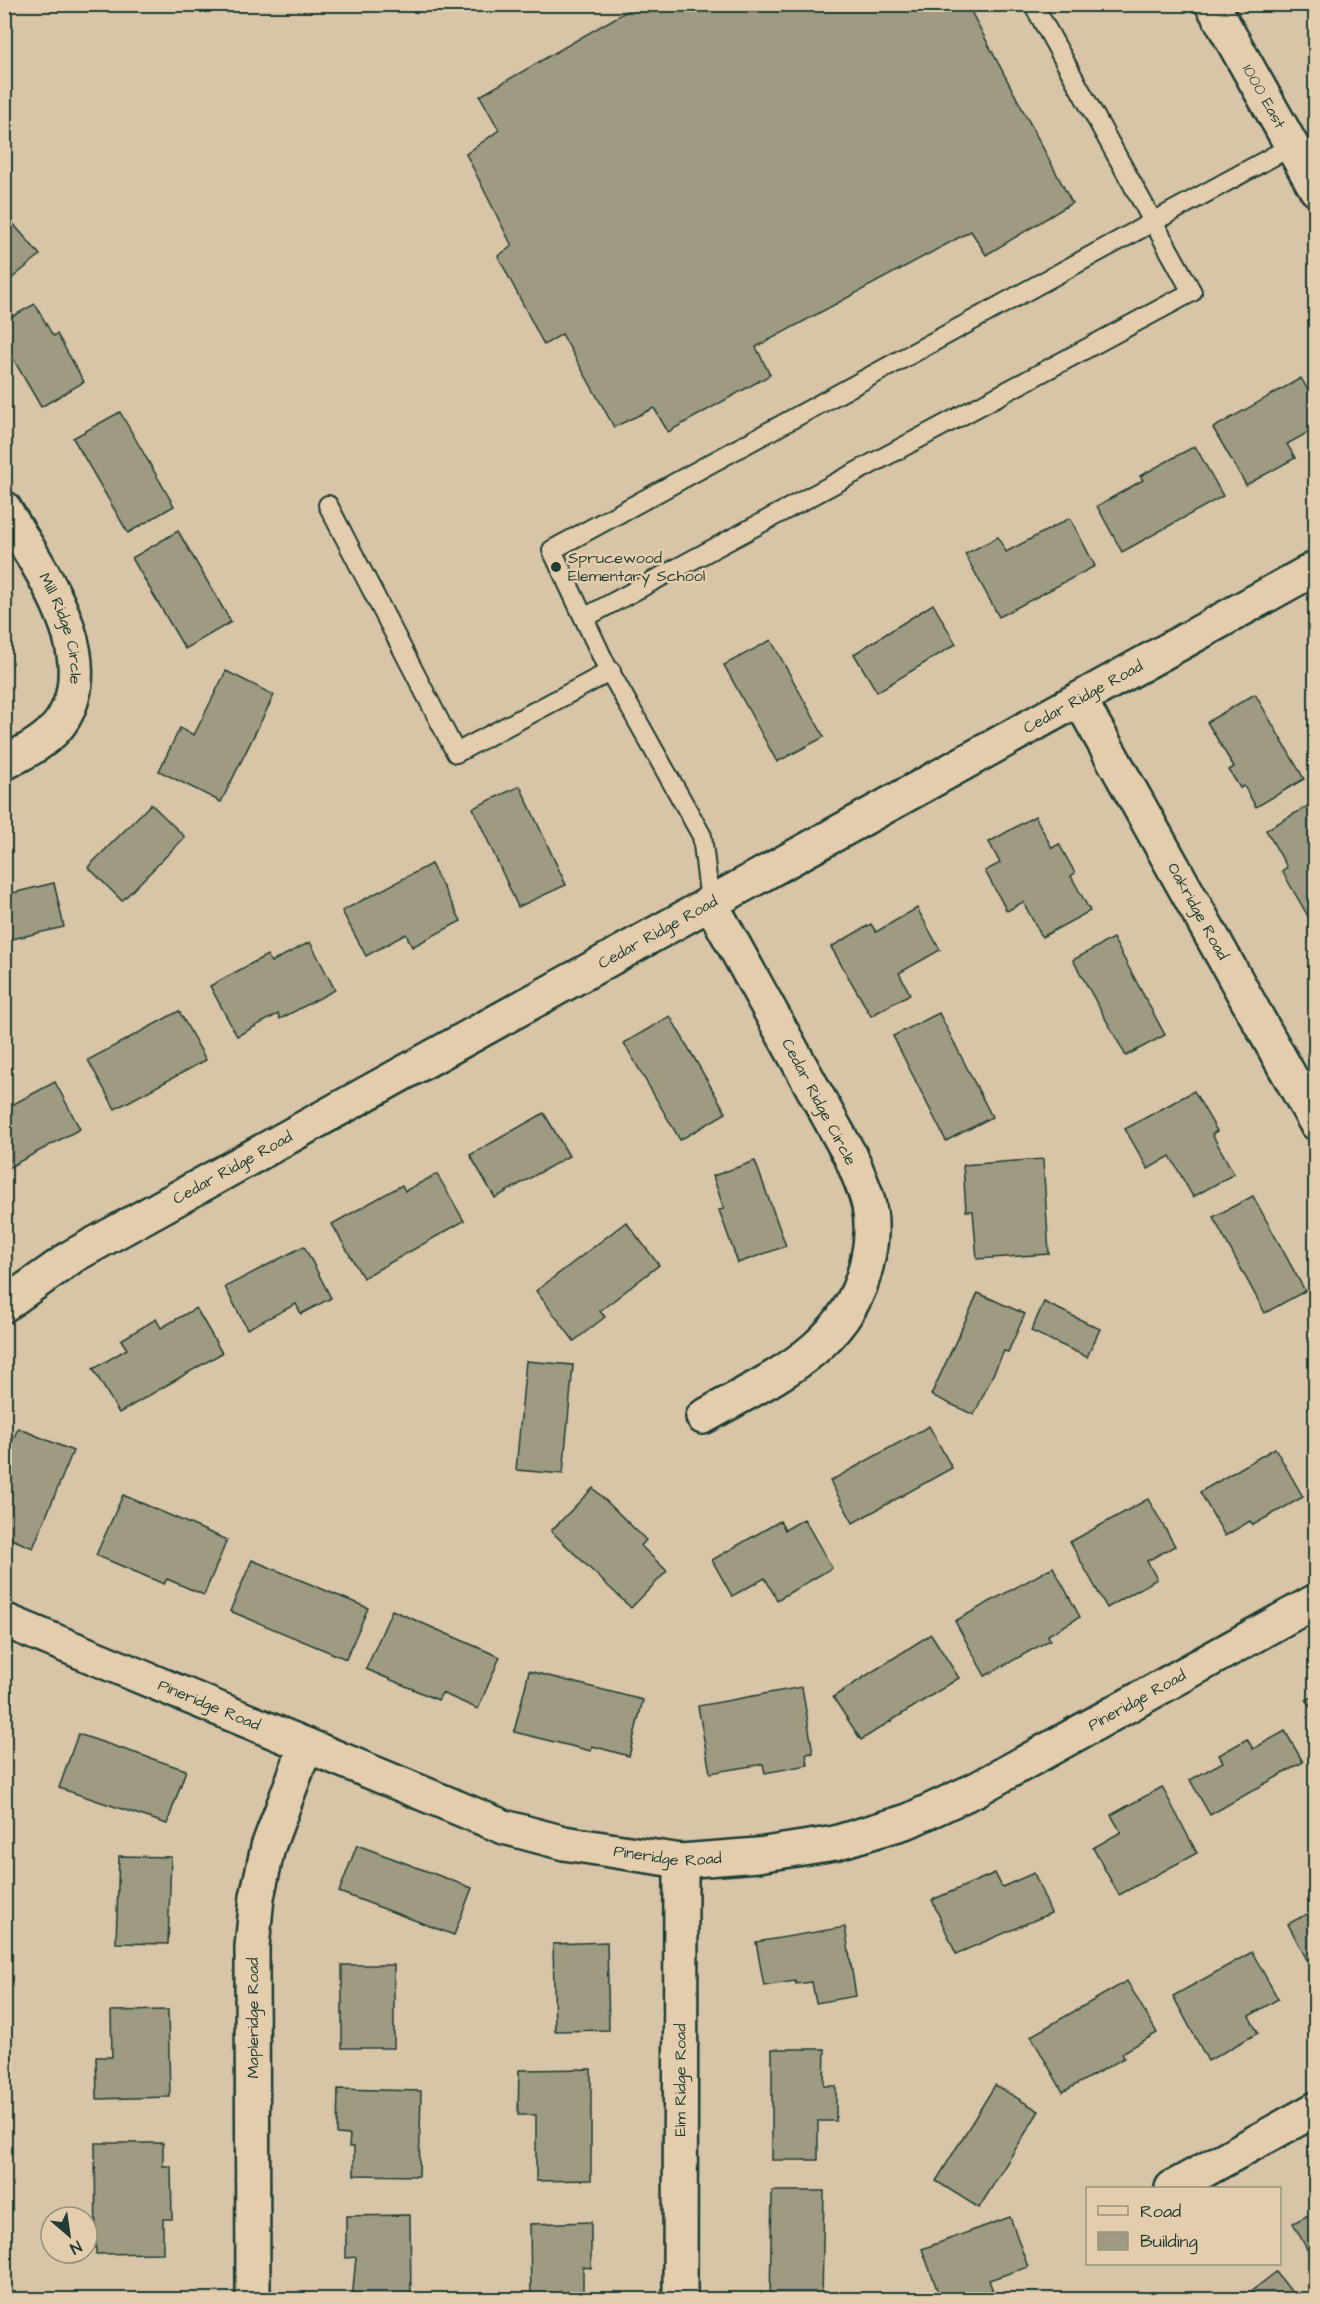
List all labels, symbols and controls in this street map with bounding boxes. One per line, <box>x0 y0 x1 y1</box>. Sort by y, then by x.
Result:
street label: 1000 East <box>1237 60 1291 133</box>
place label: Sprucewood Elementary School <box>568 547 705 588</box>
marker: Sprucewood Elementary School <box>549 560 563 574</box>
street label: Mill Ridge Circle <box>33 569 87 685</box>
street label: Cedar Ridge Road <box>1019 655 1147 739</box>
street label: Oakridge Road <box>1162 859 1234 964</box>
street label: Cedar Ridge Road <box>594 890 722 974</box>
street label: Cedar Ridge Circle <box>775 1035 862 1170</box>
street label: Cedar Ridge Road <box>169 1126 296 1210</box>
street label: Pineridge Road <box>1084 1664 1190 1736</box>
street label: Pineridge Road <box>155 1674 264 1736</box>
street label: Pineridge Road <box>612 1840 723 1872</box>
street label: Mapleridge Road <box>242 1958 265 2078</box>
street label: Elm Ridge Road <box>669 2024 693 2136</box>
legend <box>1086 2187 1281 2265</box>
text: Road <box>1140 2199 1181 2224</box>
north arrow <box>39 2205 99 2265</box>
text: Building <box>1140 2229 1198 2255</box>
text: N <box>66 2235 86 2259</box>

